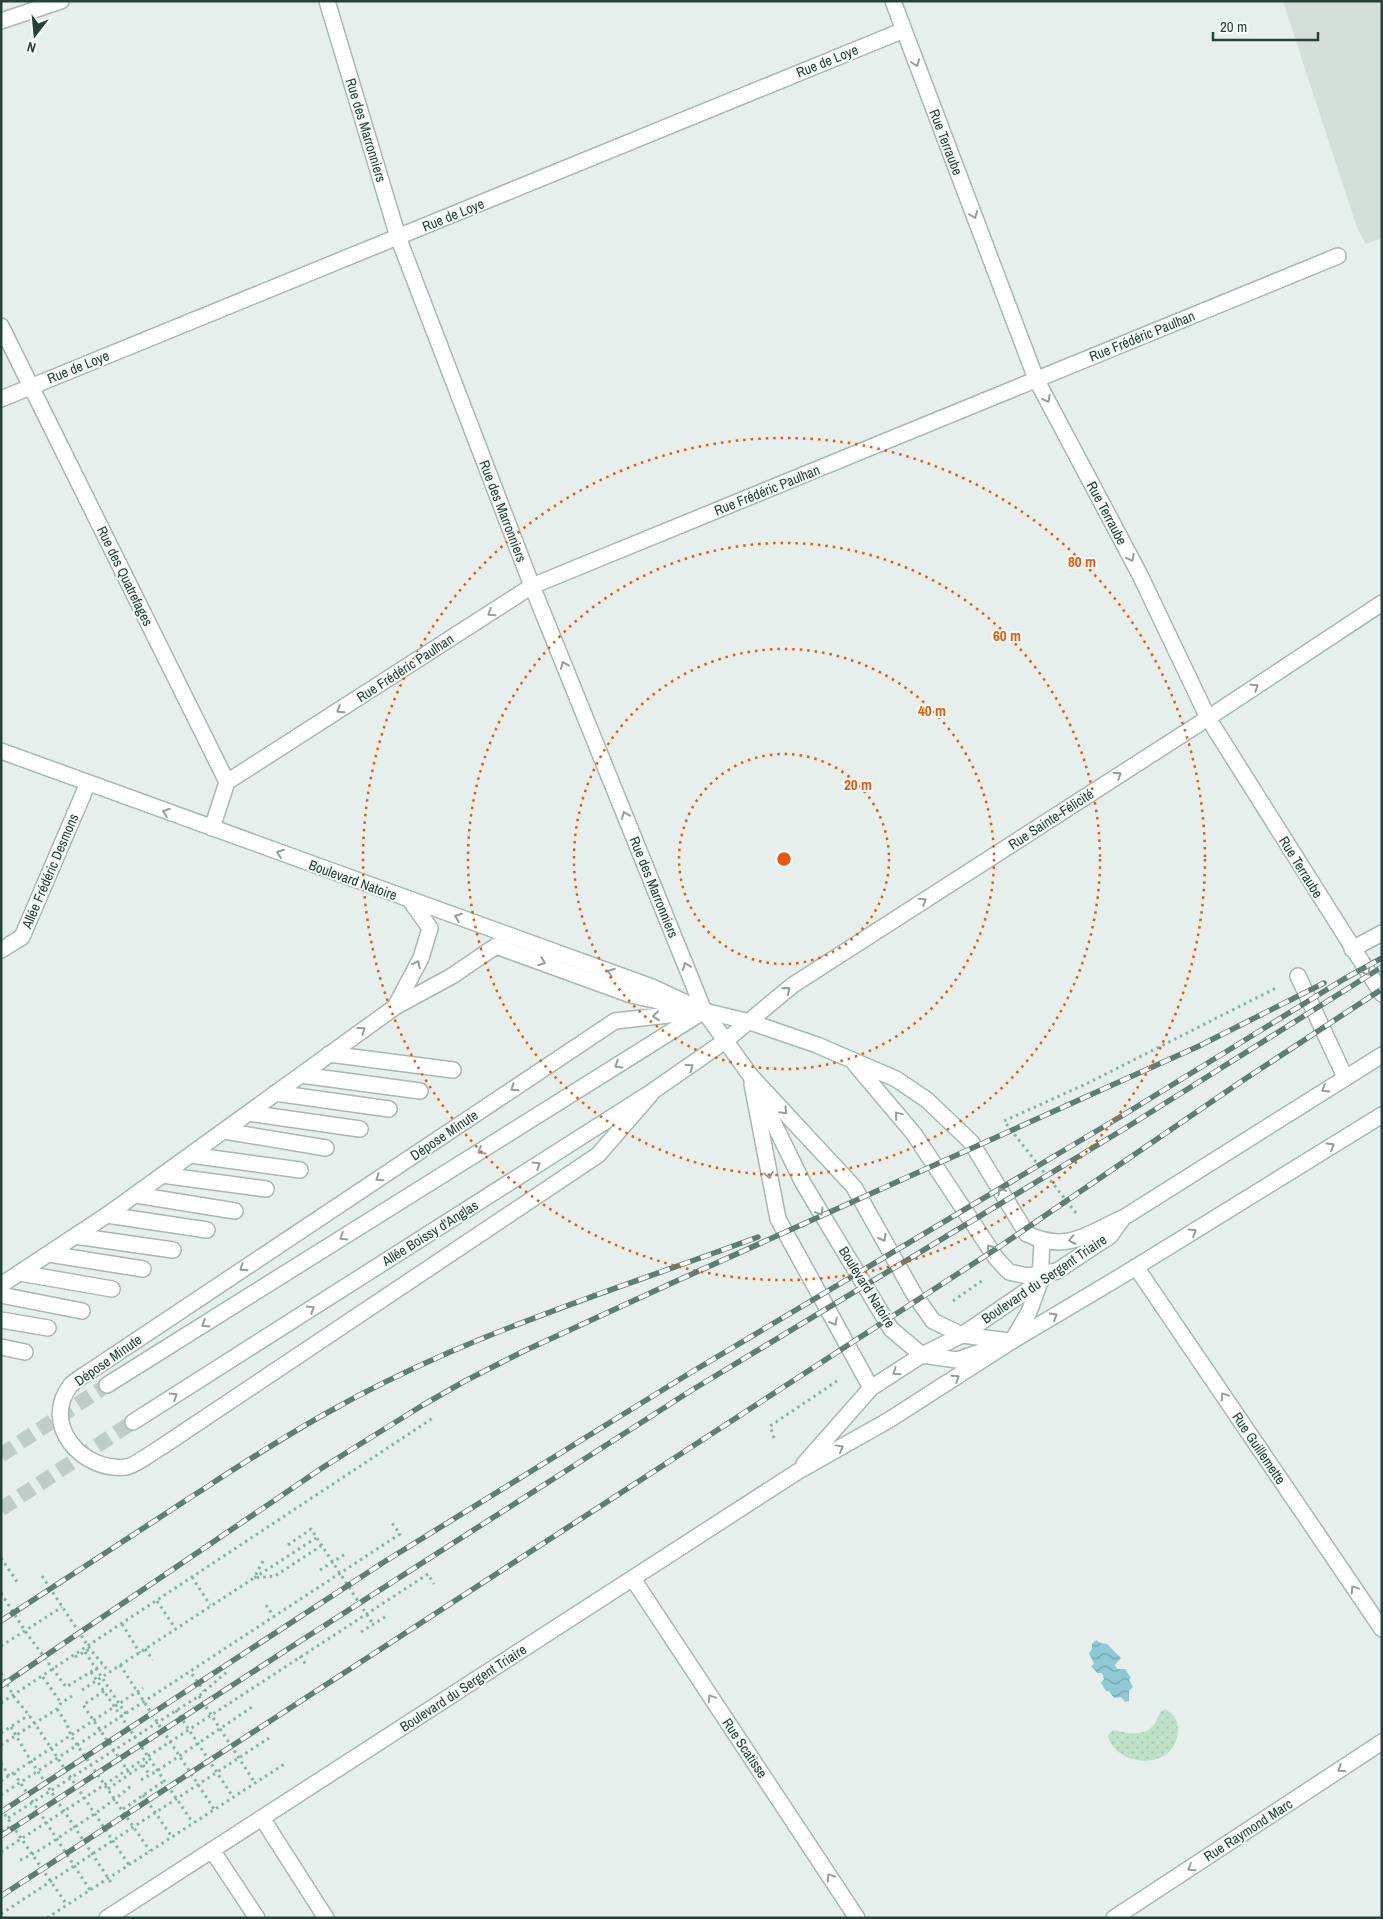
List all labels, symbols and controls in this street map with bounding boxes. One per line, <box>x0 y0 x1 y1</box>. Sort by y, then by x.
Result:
north arrow <box>10 10 60 60</box>
scale bar <box>1213 10 1318 42</box>
text: 20 m <box>1220 16 1247 37</box>
text: N <box>25 38 38 57</box>
street label: Rue de Loye <box>793 40 861 82</box>
one-way arrow <box>910 58 921 67</box>
street label: Rue des Marronniers <box>342 76 390 184</box>
street label: Rue Terraube <box>925 106 967 178</box>
street label: Rue de Loye <box>419 194 487 236</box>
one-way arrow <box>968 210 978 219</box>
street label: Rue Frédéric Paulhan <box>1087 307 1197 365</box>
street label: Rue de Loye <box>44 346 112 388</box>
one-way arrow <box>1040 393 1050 402</box>
street label: Rue des Marronniers <box>475 457 531 565</box>
street label: Rue Frédéric Paulhan <box>712 461 822 519</box>
street label: Rue Terraube <box>1083 478 1131 548</box>
street label: Rue des Quatrefages <box>93 523 157 629</box>
text: 80 m <box>1068 551 1096 572</box>
one-way arrow <box>1125 552 1135 561</box>
one-way arrow <box>488 606 497 616</box>
text: 60 m <box>993 625 1021 646</box>
street label: Rue Frédéric Paulhan <box>353 630 457 706</box>
one-way arrow <box>560 661 570 669</box>
one-way arrow <box>1250 683 1259 693</box>
text: 40 m <box>918 700 946 721</box>
one-way arrow <box>336 704 345 713</box>
one-way arrow <box>1113 772 1122 781</box>
text: 20 m <box>844 774 872 795</box>
street label: Rue Sainte-Félicité <box>1005 785 1097 853</box>
one-way arrow <box>162 808 170 818</box>
street label: Allée Frédéric Desmons <box>17 811 82 932</box>
one-way arrow <box>621 811 631 820</box>
street label: Rue Terraube <box>1275 833 1327 901</box>
street label: Rue des Marronniers <box>625 834 683 941</box>
one-way arrow <box>277 849 285 859</box>
centre of rings <box>775 850 793 868</box>
street label: Boulevard Natoire <box>306 856 400 904</box>
one-way arrow <box>917 898 927 907</box>
one-way arrow <box>454 913 463 923</box>
one-way arrow <box>537 956 545 966</box>
one-way arrow <box>411 960 421 969</box>
one-way arrow <box>681 962 692 971</box>
one-way arrow <box>1361 966 1370 975</box>
one-way arrow <box>607 968 616 978</box>
one-way arrow <box>781 987 790 995</box>
one-way arrow <box>651 1010 659 1021</box>
one-way arrow <box>356 1028 365 1036</box>
one-way arrow <box>615 1058 624 1068</box>
one-way arrow <box>684 1064 694 1073</box>
one-way arrow <box>510 1082 520 1091</box>
one-way arrow <box>1322 1083 1331 1093</box>
street label: Dépose Minute <box>407 1106 481 1164</box>
one-way arrow <box>778 1106 787 1115</box>
one-way arrow <box>895 1111 904 1120</box>
one-way arrow <box>1325 1143 1334 1152</box>
one-way arrow <box>477 1145 486 1154</box>
one-way arrow <box>531 1162 541 1171</box>
one-way arrow <box>764 1170 774 1179</box>
one-way arrow <box>375 1172 384 1181</box>
one-way arrow <box>998 1187 1008 1196</box>
street label: Allée Boissy d'Anglas <box>378 1196 482 1270</box>
one-way arrow <box>814 1207 824 1216</box>
one-way arrow <box>1187 1228 1196 1238</box>
street label: Boulevard du Sergent Triaire <box>978 1230 1110 1328</box>
one-way arrow <box>339 1231 348 1241</box>
one-way arrow <box>877 1233 887 1242</box>
one-way arrow <box>1067 1234 1076 1245</box>
street label: Boulevard Natoire <box>835 1243 899 1331</box>
one-way arrow <box>987 1245 996 1254</box>
one-way arrow <box>240 1262 249 1272</box>
one-way arrow <box>306 1305 315 1315</box>
one-way arrow <box>1049 1313 1058 1323</box>
one-way arrow <box>202 1317 211 1327</box>
one-way arrow <box>828 1317 838 1326</box>
street label: Dépose Minute <box>71 1330 145 1390</box>
one-way arrow <box>892 1366 902 1375</box>
one-way arrow <box>950 1374 959 1384</box>
one-way arrow <box>169 1392 178 1402</box>
one-way arrow <box>1221 1393 1230 1402</box>
street label: Rue Guillemette <box>1228 1409 1290 1487</box>
one-way arrow <box>834 1444 843 1454</box>
one-way arrow <box>1351 1585 1360 1594</box>
street label: Boulevard du Sergent Triaire <box>396 1640 530 1736</box>
one-way arrow <box>708 1694 718 1703</box>
street label: Rue Scatisse <box>718 1715 772 1781</box>
one-way arrow <box>1337 1763 1347 1772</box>
street label: Rue Raymond Marc <box>1200 1795 1296 1865</box>
one-way arrow <box>1187 1862 1196 1871</box>
one-way arrow <box>827 1873 836 1883</box>

